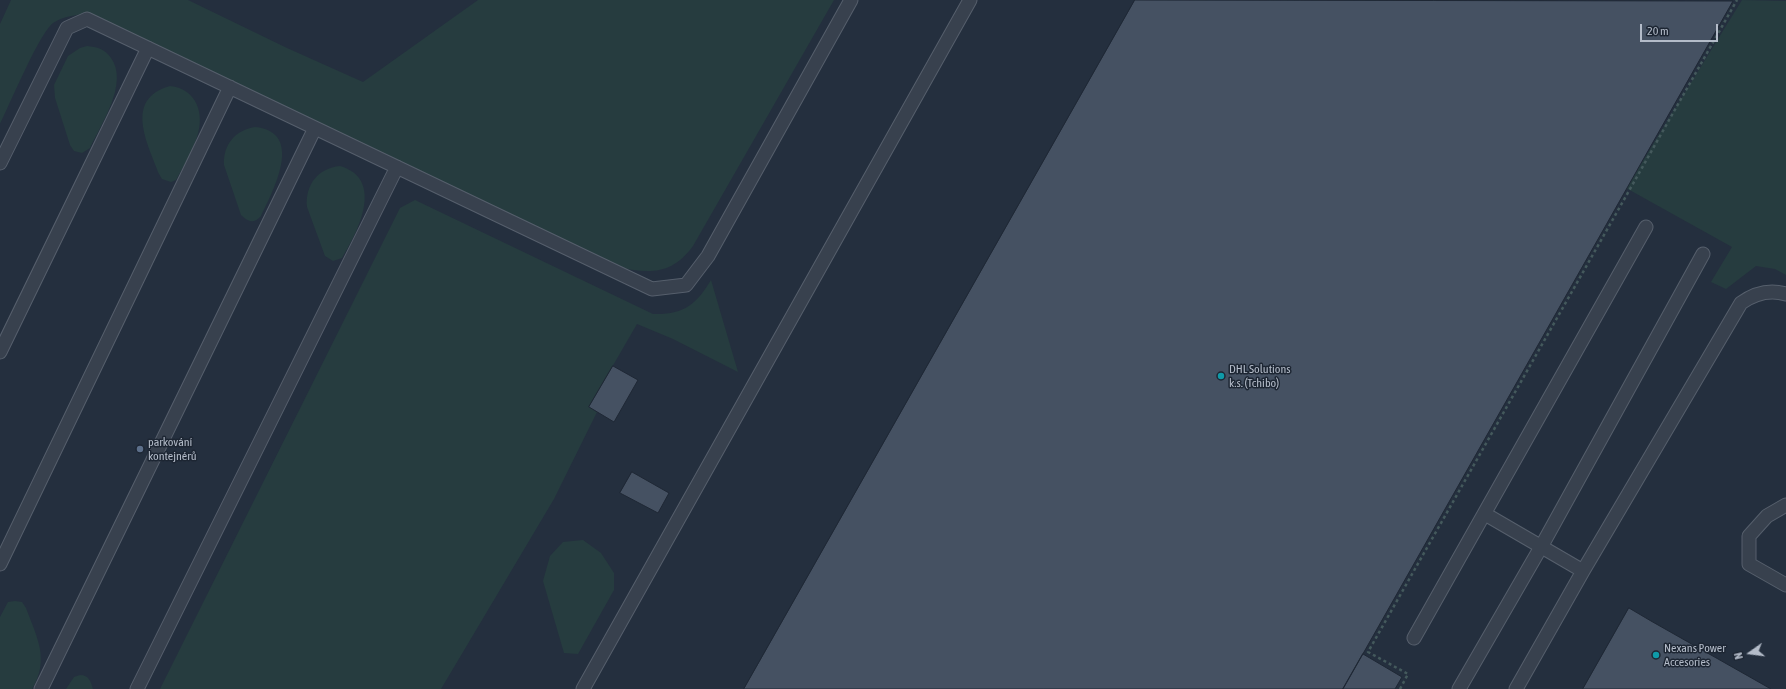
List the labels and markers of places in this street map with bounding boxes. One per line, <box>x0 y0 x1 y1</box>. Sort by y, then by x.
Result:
place label: DHL Solutions k.s. (Tchibo) <box>1229 362 1291 390</box>
marker: DHL Solutions k.s. (Tchibo) <box>1216 371 1226 381</box>
place label: parkování kontejnérů <box>148 435 197 463</box>
marker: parkování kontejnérů <box>135 444 145 454</box>
place label: Nexans Power Accesories <box>1664 641 1726 669</box>
marker: Nexans Power Accesories <box>1651 650 1661 660</box>

